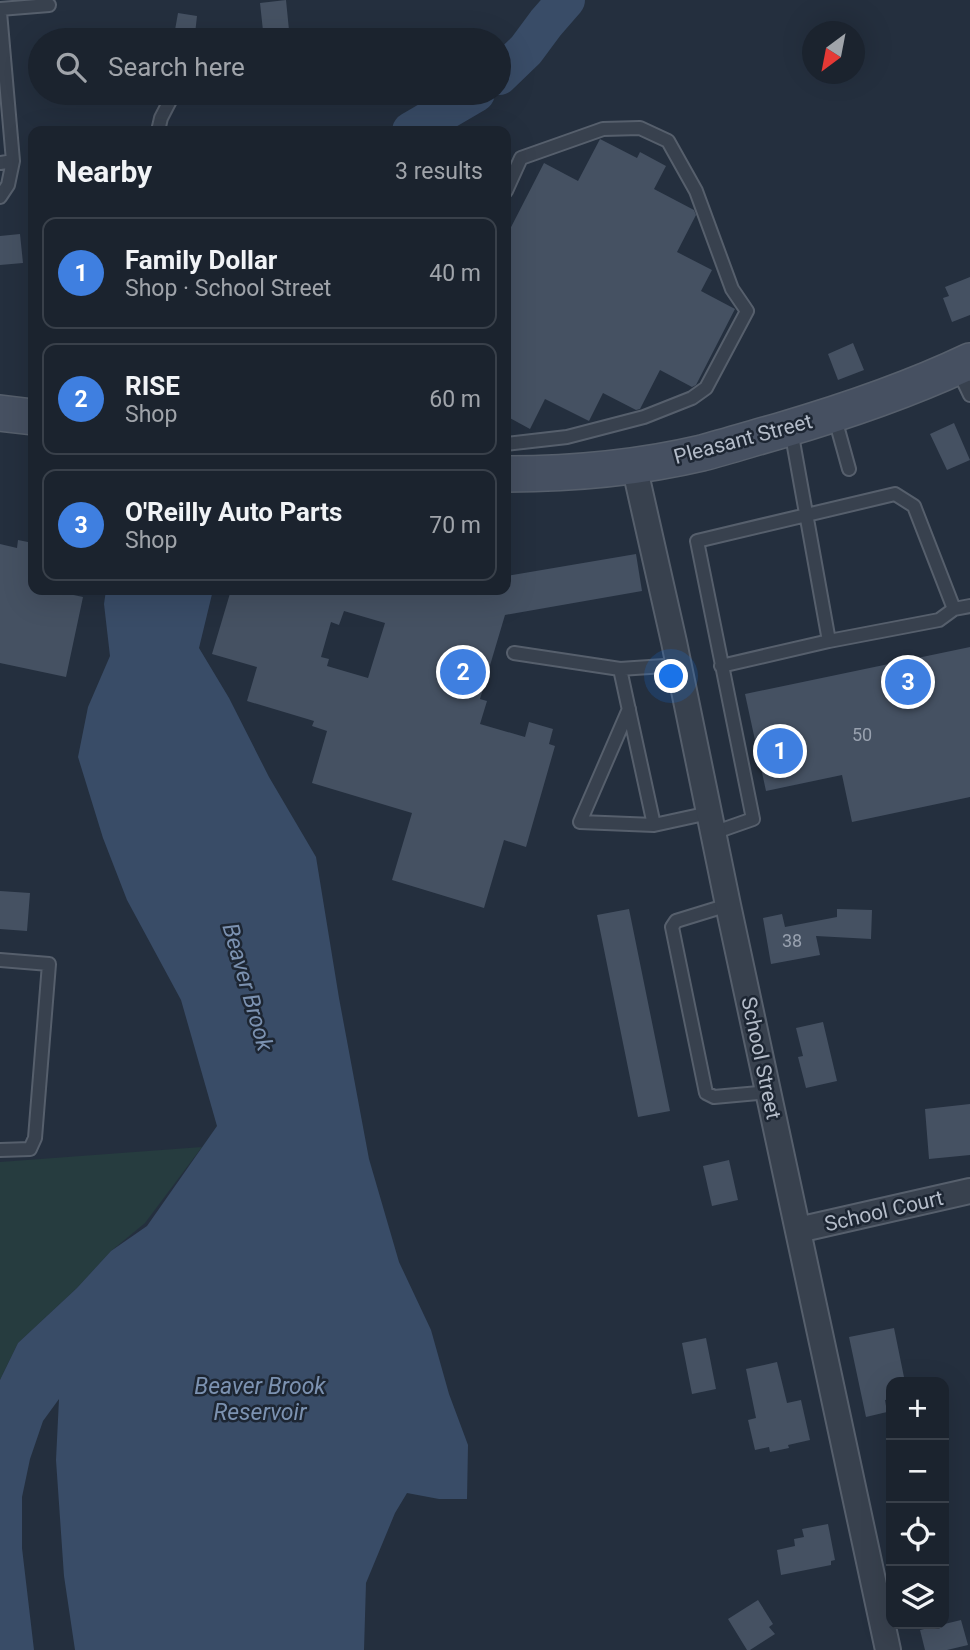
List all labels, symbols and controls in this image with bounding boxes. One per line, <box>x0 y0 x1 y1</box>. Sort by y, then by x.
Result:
north arrow <box>802 21 865 84</box>
search box <box>28 28 511 105</box>
icon: search <box>52 48 90 86</box>
text: Search here <box>108 52 245 82</box>
text: Nearby <box>56 154 152 189</box>
text: 3 results <box>395 158 483 185</box>
text: Family Dollar <box>125 245 277 275</box>
text: 1 <box>74 260 88 287</box>
text: 40 m <box>429 260 481 287</box>
text: Shop · School Street <box>125 275 331 302</box>
text: RISE <box>125 371 180 401</box>
text: 2 <box>74 386 88 413</box>
text: 60 m <box>429 386 481 413</box>
text: Shop <box>125 401 177 428</box>
street label: Pleasant Street <box>671 409 815 469</box>
text: O'Reilly Auto Parts <box>125 497 342 527</box>
text: 3 <box>74 512 88 539</box>
text: 70 m <box>429 512 481 539</box>
text: Shop <box>125 527 177 554</box>
pin: 2 <box>440 646 486 698</box>
pin: 3 <box>885 656 931 708</box>
your location <box>654 659 688 693</box>
house number: 50 <box>852 724 872 745</box>
pin: 1 <box>757 725 803 777</box>
water label: Beaver Brook <box>216 920 279 1055</box>
house number: 38 <box>782 930 802 951</box>
street label: School Street <box>736 995 786 1122</box>
street label: School Court <box>822 1186 946 1236</box>
water label: Beaver Brook Reservoir <box>194 1373 326 1426</box>
map controls <box>886 1377 949 1629</box>
button: + <box>886 1377 949 1440</box>
button: − <box>886 1440 949 1503</box>
button: locate <box>886 1503 949 1566</box>
button: layers <box>886 1566 949 1629</box>

